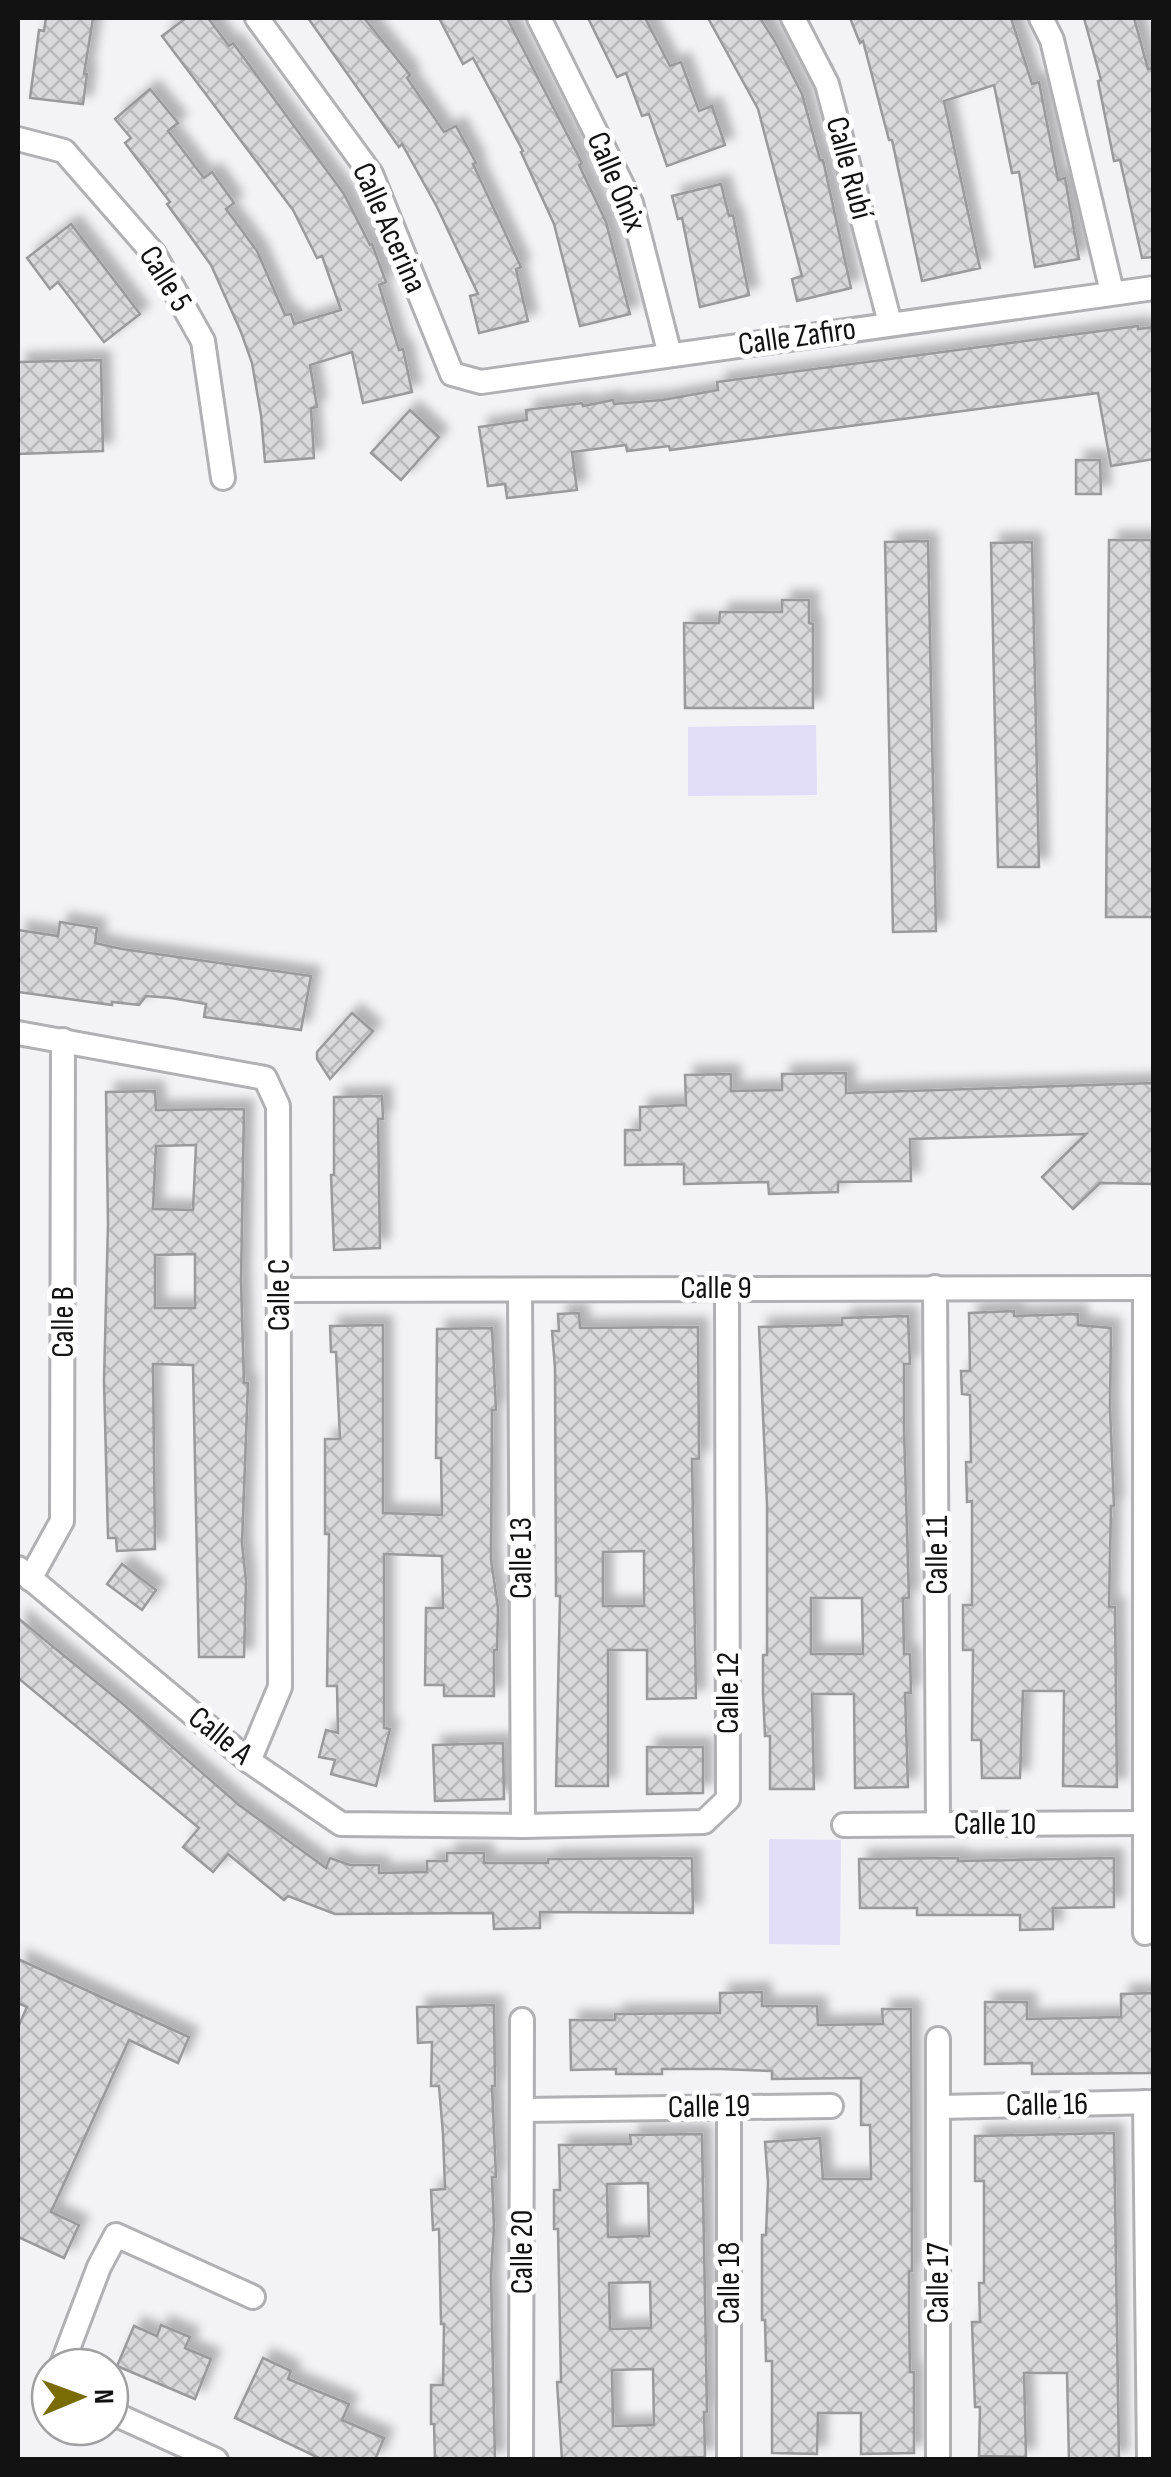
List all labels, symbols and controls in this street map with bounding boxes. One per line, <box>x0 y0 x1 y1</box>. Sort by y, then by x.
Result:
street label: Calle Rubí <box>817 112 881 224</box>
street label: Calle Ónix <box>578 126 654 238</box>
street label: Calle Acerina <box>343 157 435 299</box>
street label: Calle 5 <box>130 239 200 319</box>
street label: Calle Zafiro <box>736 309 858 365</box>
street label: Calle C <box>260 1259 299 1331</box>
street label: Calle 9 <box>680 1269 752 1308</box>
street label: Calle B <box>44 1286 83 1358</box>
street label: Calle 11 <box>918 1515 957 1595</box>
street label: Calle 13 <box>502 1517 541 1599</box>
street label: Calle 12 <box>709 1652 748 1734</box>
street label: Calle A <box>180 1699 260 1774</box>
street label: Calle 10 <box>954 1805 1036 1844</box>
street label: Calle 16 <box>1005 2085 1089 2125</box>
street label: Calle 19 <box>667 2087 751 2127</box>
street label: Calle 20 <box>503 2210 542 2294</box>
street label: Calle 18 <box>710 2242 749 2324</box>
street label: Calle 17 <box>919 2242 958 2324</box>
north arrow <box>30 2347 130 2447</box>
text: N <box>87 2389 120 2404</box>

